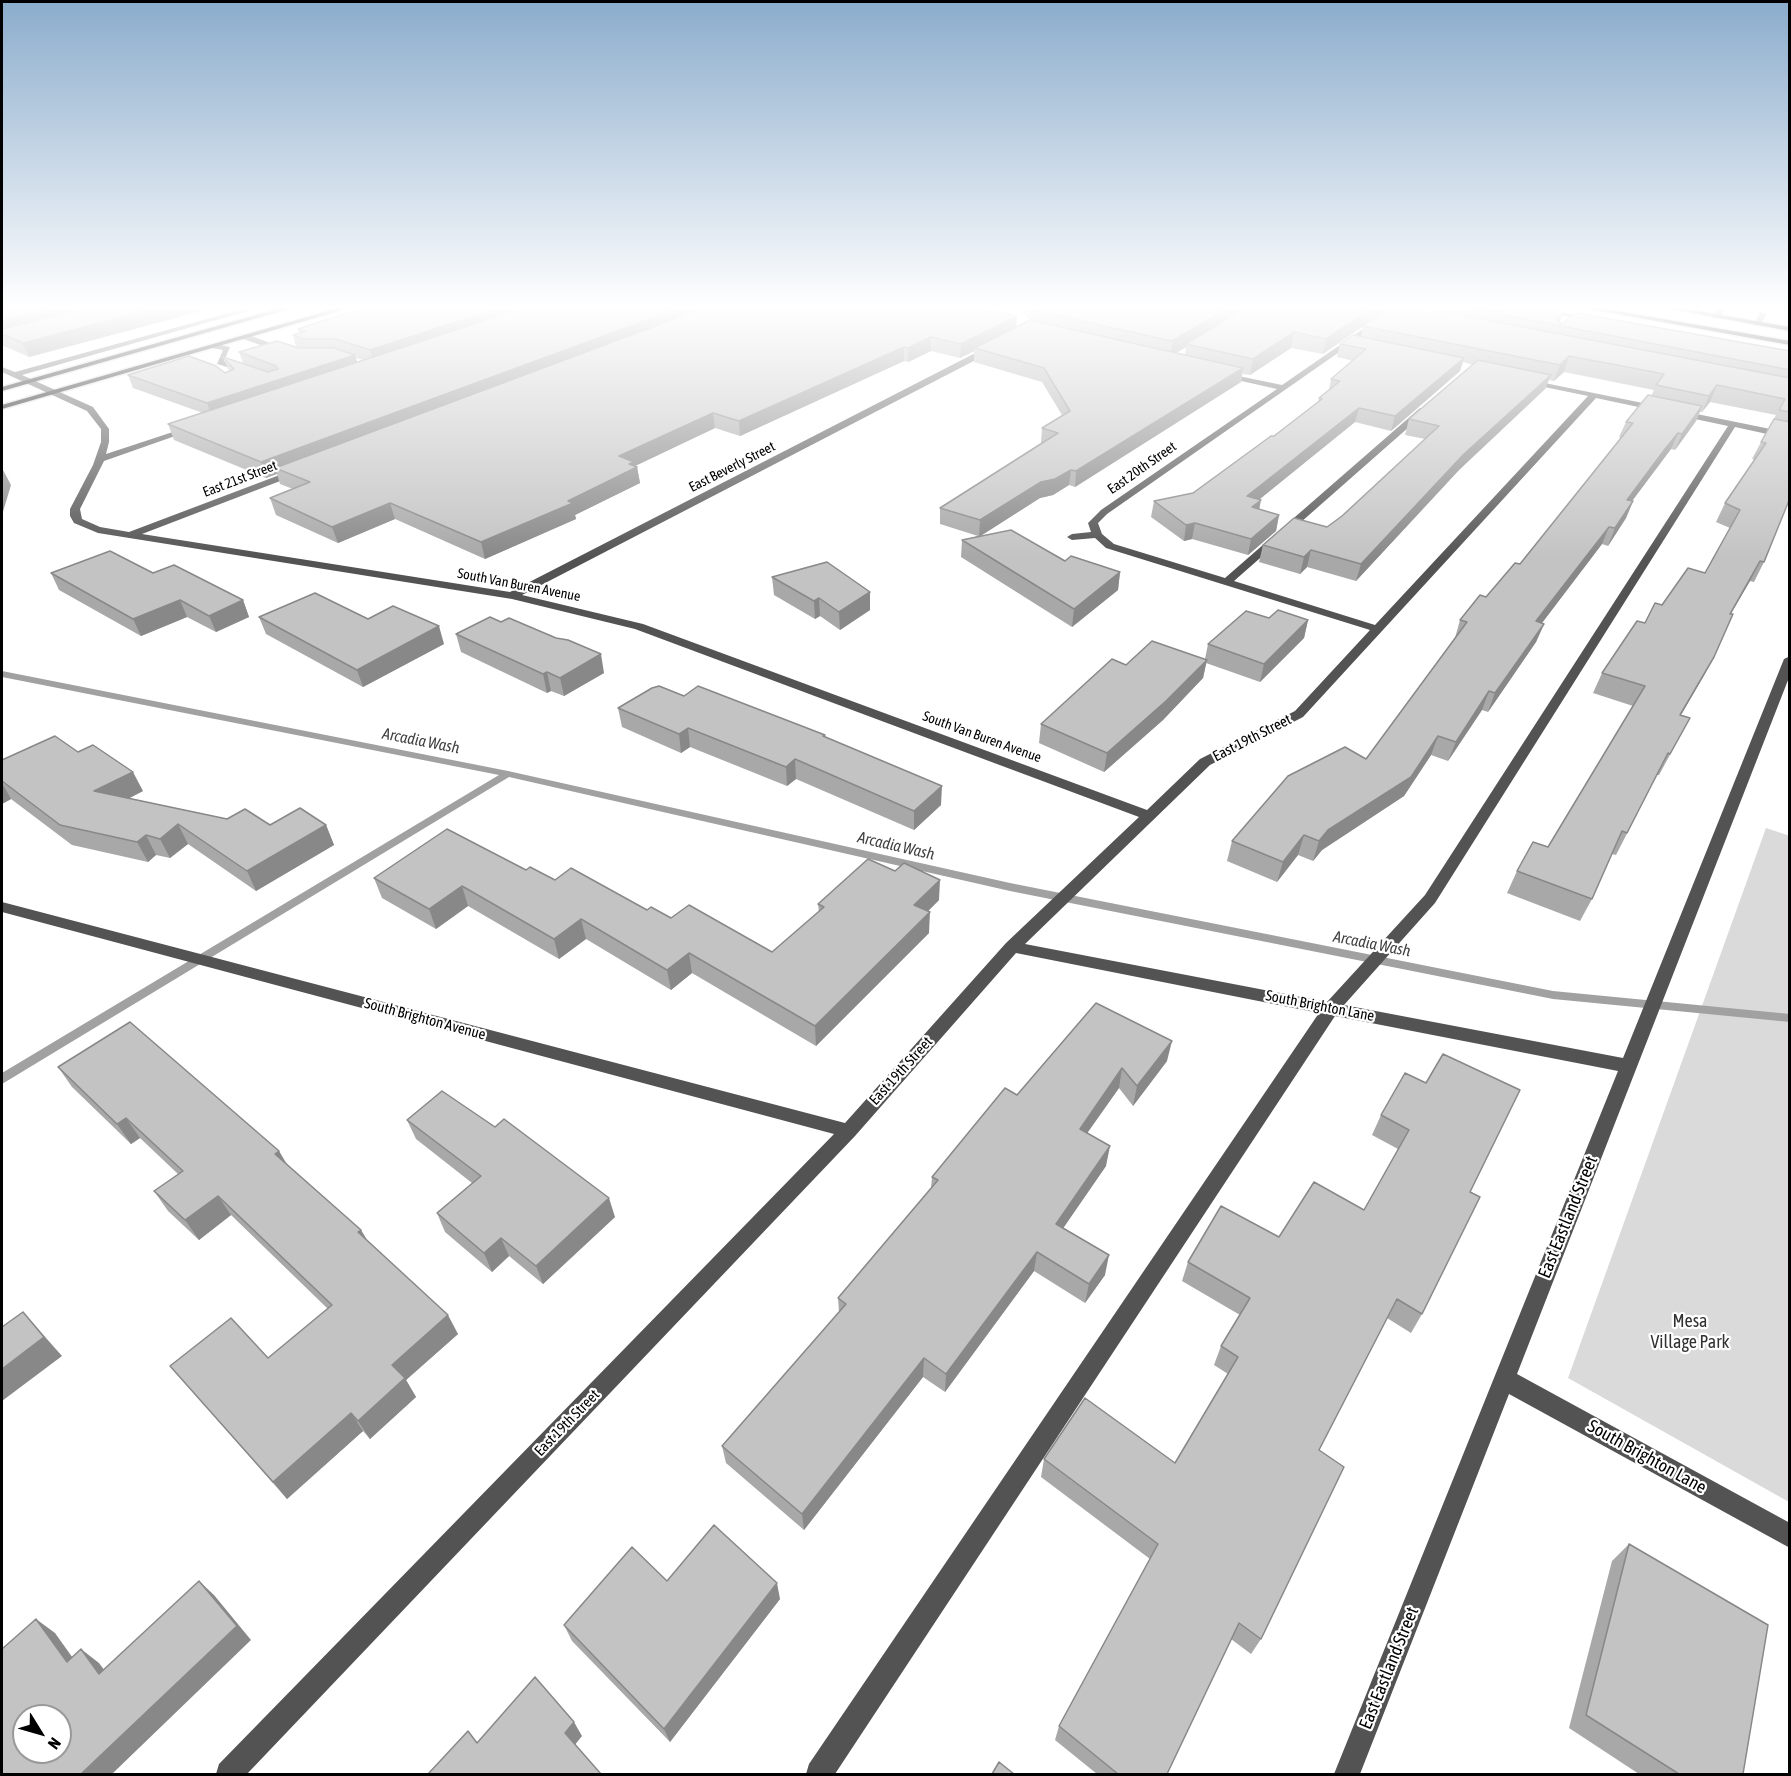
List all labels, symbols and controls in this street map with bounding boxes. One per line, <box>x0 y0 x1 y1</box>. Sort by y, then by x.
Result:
street label: East Beverly Street <box>686 438 778 496</box>
street label: East 20th Street <box>1104 438 1180 498</box>
street label: East 21st Street <box>201 457 279 501</box>
street label: South Van Buren Avenue <box>456 565 582 605</box>
street label: South Van Buren Avenue <box>920 708 1044 766</box>
street label: East 19th Street <box>1210 711 1294 765</box>
water label: Arcadia Wash <box>381 724 461 758</box>
water label: Arcadia Wash <box>856 828 936 864</box>
water label: Arcadia Wash <box>1332 927 1412 961</box>
street label: South Brighton Lane <box>1264 987 1376 1025</box>
street label: South Brighton Avenue <box>362 994 488 1044</box>
street label: East 19th Street <box>866 1033 936 1109</box>
street label: East Eastland Street <box>1534 1153 1602 1281</box>
park label: Mesa Village Park <box>1651 1310 1729 1352</box>
street label: East 19th Street <box>531 1386 603 1460</box>
street label: South Brighton Lane <box>1584 1415 1710 1499</box>
street label: East Eastland Street <box>1355 1604 1423 1732</box>
north arrow <box>12 1704 72 1764</box>
text: N <box>45 1734 65 1753</box>

